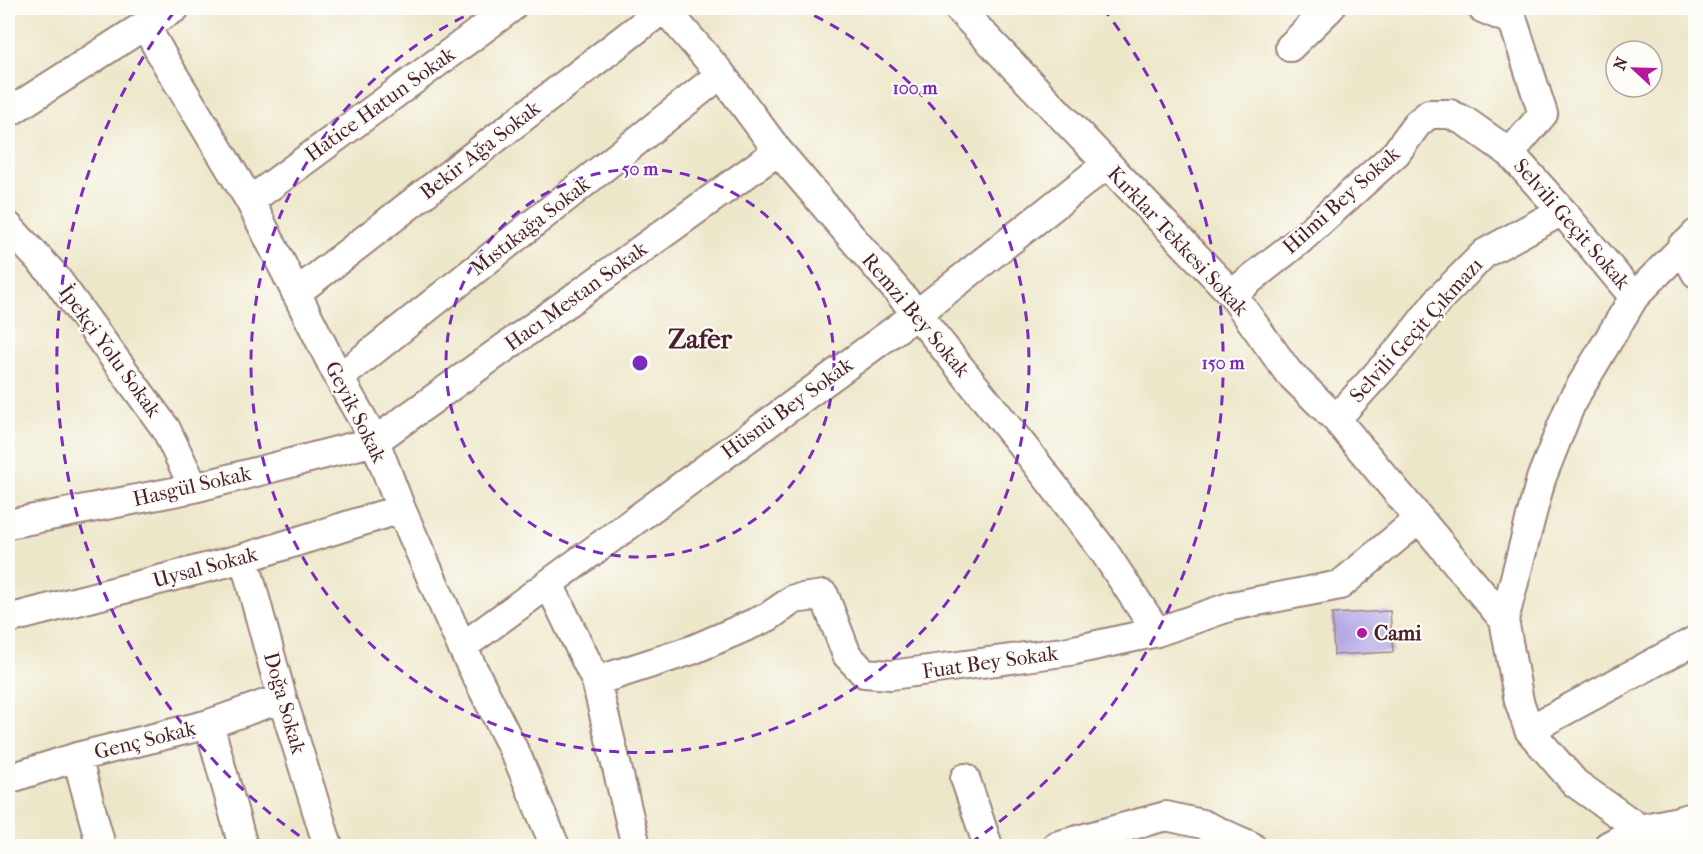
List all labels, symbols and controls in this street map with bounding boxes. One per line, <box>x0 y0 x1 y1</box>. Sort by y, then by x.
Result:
north arrow <box>1604 39 1664 99</box>
street label: Hatice Hatun Sokak <box>301 42 460 166</box>
text: N <box>1609 54 1632 73</box>
text: 100 m <box>892 78 939 99</box>
street label: Bekir Ağa Sokak <box>415 95 545 204</box>
street label: Hilmi Bey Sokak <box>1278 141 1404 259</box>
street label: Selvili Geçit Sokak <box>1509 154 1635 294</box>
text: 50 m <box>622 159 659 180</box>
street label: Kırklar Tekkesi Sokak <box>1103 161 1254 321</box>
street label: Mıstıkağa Sokak <box>465 172 595 280</box>
street label: Hacı Mestan Sokak <box>500 236 652 356</box>
street label: Remzi Bey Sokak <box>857 248 975 382</box>
street label: Selvili Geçit Çıkmazı <box>1345 253 1488 408</box>
street label: İpekçi Yolu Sokak <box>54 280 166 422</box>
district label: Zafer <box>668 323 733 355</box>
street label: Hüsnü Bey Sokak <box>717 352 857 464</box>
centre of rings <box>630 353 650 373</box>
text: 150 m <box>1202 353 1245 374</box>
street label: Geyik Sokak <box>320 357 392 467</box>
street label: Hasgül Sokak <box>131 461 254 511</box>
street label: Uysal Sokak <box>150 541 260 593</box>
place label: Cami <box>1374 621 1422 645</box>
marker: Cami <box>1355 626 1369 640</box>
street label: Fuat Bey Sokak <box>921 641 1060 683</box>
street label: Doğa Sokak <box>259 649 311 757</box>
street label: Genç Sokak <box>92 716 198 764</box>

